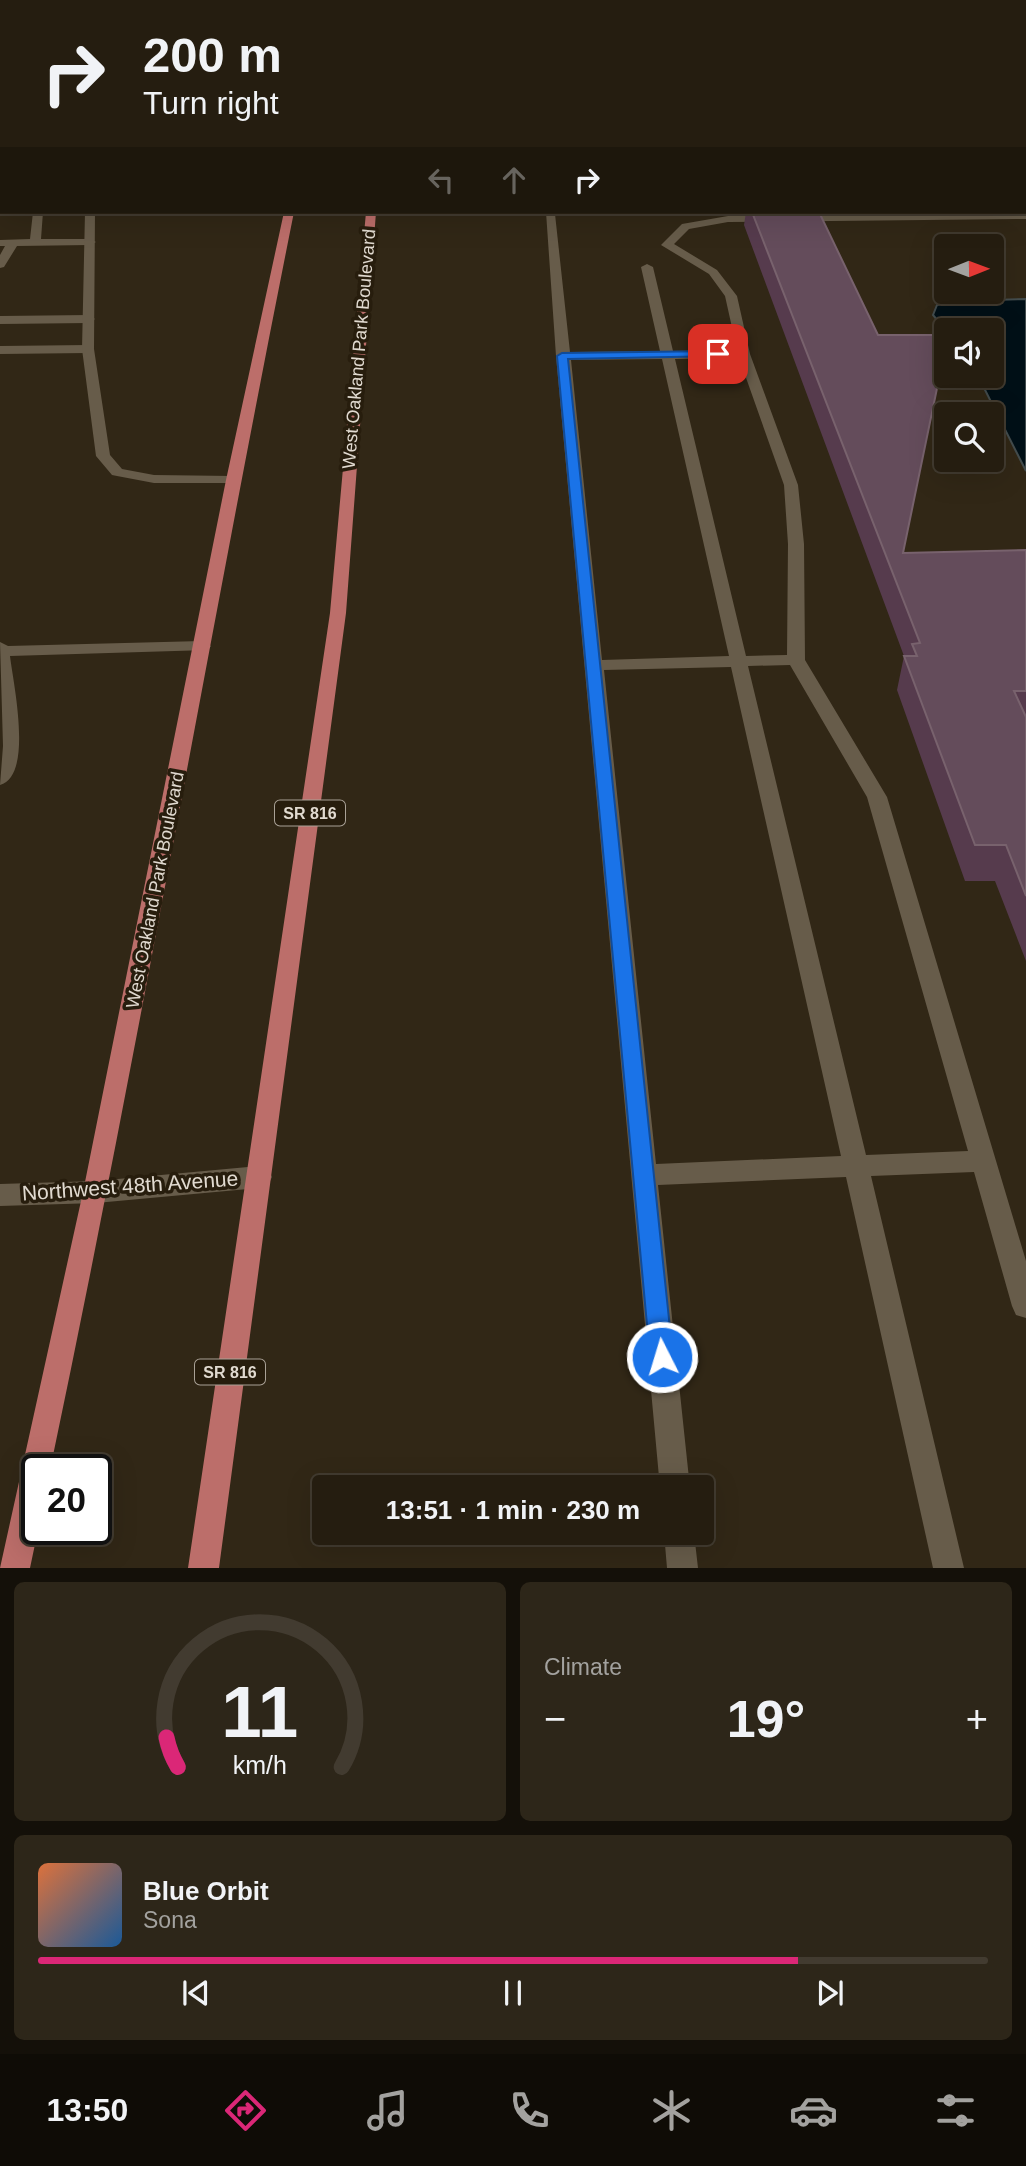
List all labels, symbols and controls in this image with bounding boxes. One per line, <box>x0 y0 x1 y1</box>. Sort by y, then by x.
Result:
icon: right <box>28 28 119 119</box>
text: 200 m <box>143 28 282 82</box>
text: Turn right <box>143 85 279 121</box>
icon: left <box>422 161 460 199</box>
icon: ahead <box>495 161 533 199</box>
icon: right <box>568 161 606 199</box>
street label: West Oakland Park Boulevard <box>339 228 379 470</box>
north arrow <box>934 234 1004 304</box>
map controls <box>934 234 1004 472</box>
button: sound <box>934 318 1004 388</box>
pin <box>688 324 748 384</box>
icon: arrive <box>699 335 737 373</box>
button: search <box>934 402 1004 472</box>
street label: West Oakland Park Boulevard <box>122 770 188 1010</box>
road number: SR 816 <box>275 800 345 826</box>
street label: Northwest 48th Avenue <box>21 1166 239 1205</box>
position arrow <box>625 1320 699 1394</box>
road number: SR 816 <box>195 1360 265 1384</box>
speed limit sign: 20 <box>21 1454 112 1545</box>
text: 13:51 · 1 min · 230 m <box>386 1495 640 1525</box>
text: Climate <box>544 1654 622 1680</box>
text: 11 <box>222 1672 298 1753</box>
text: 19° <box>727 1690 805 1748</box>
text: − <box>544 1698 566 1740</box>
text: + <box>966 1698 988 1740</box>
text: km/h <box>233 1751 287 1779</box>
text: Blue Orbit <box>143 1876 269 1906</box>
text: Sona <box>143 1907 197 1933</box>
icon: previous <box>177 1974 215 2012</box>
icon: pause <box>494 1974 532 2012</box>
icon: next <box>811 1974 849 2012</box>
icon: directions <box>221 2086 270 2135</box>
icon: music <box>363 2086 412 2135</box>
icon: phone <box>505 2086 554 2135</box>
icon: climate <box>647 2086 696 2135</box>
icon: car <box>789 2086 838 2135</box>
icon: filters <box>931 2086 980 2135</box>
text: 13:50 <box>46 2092 128 2128</box>

